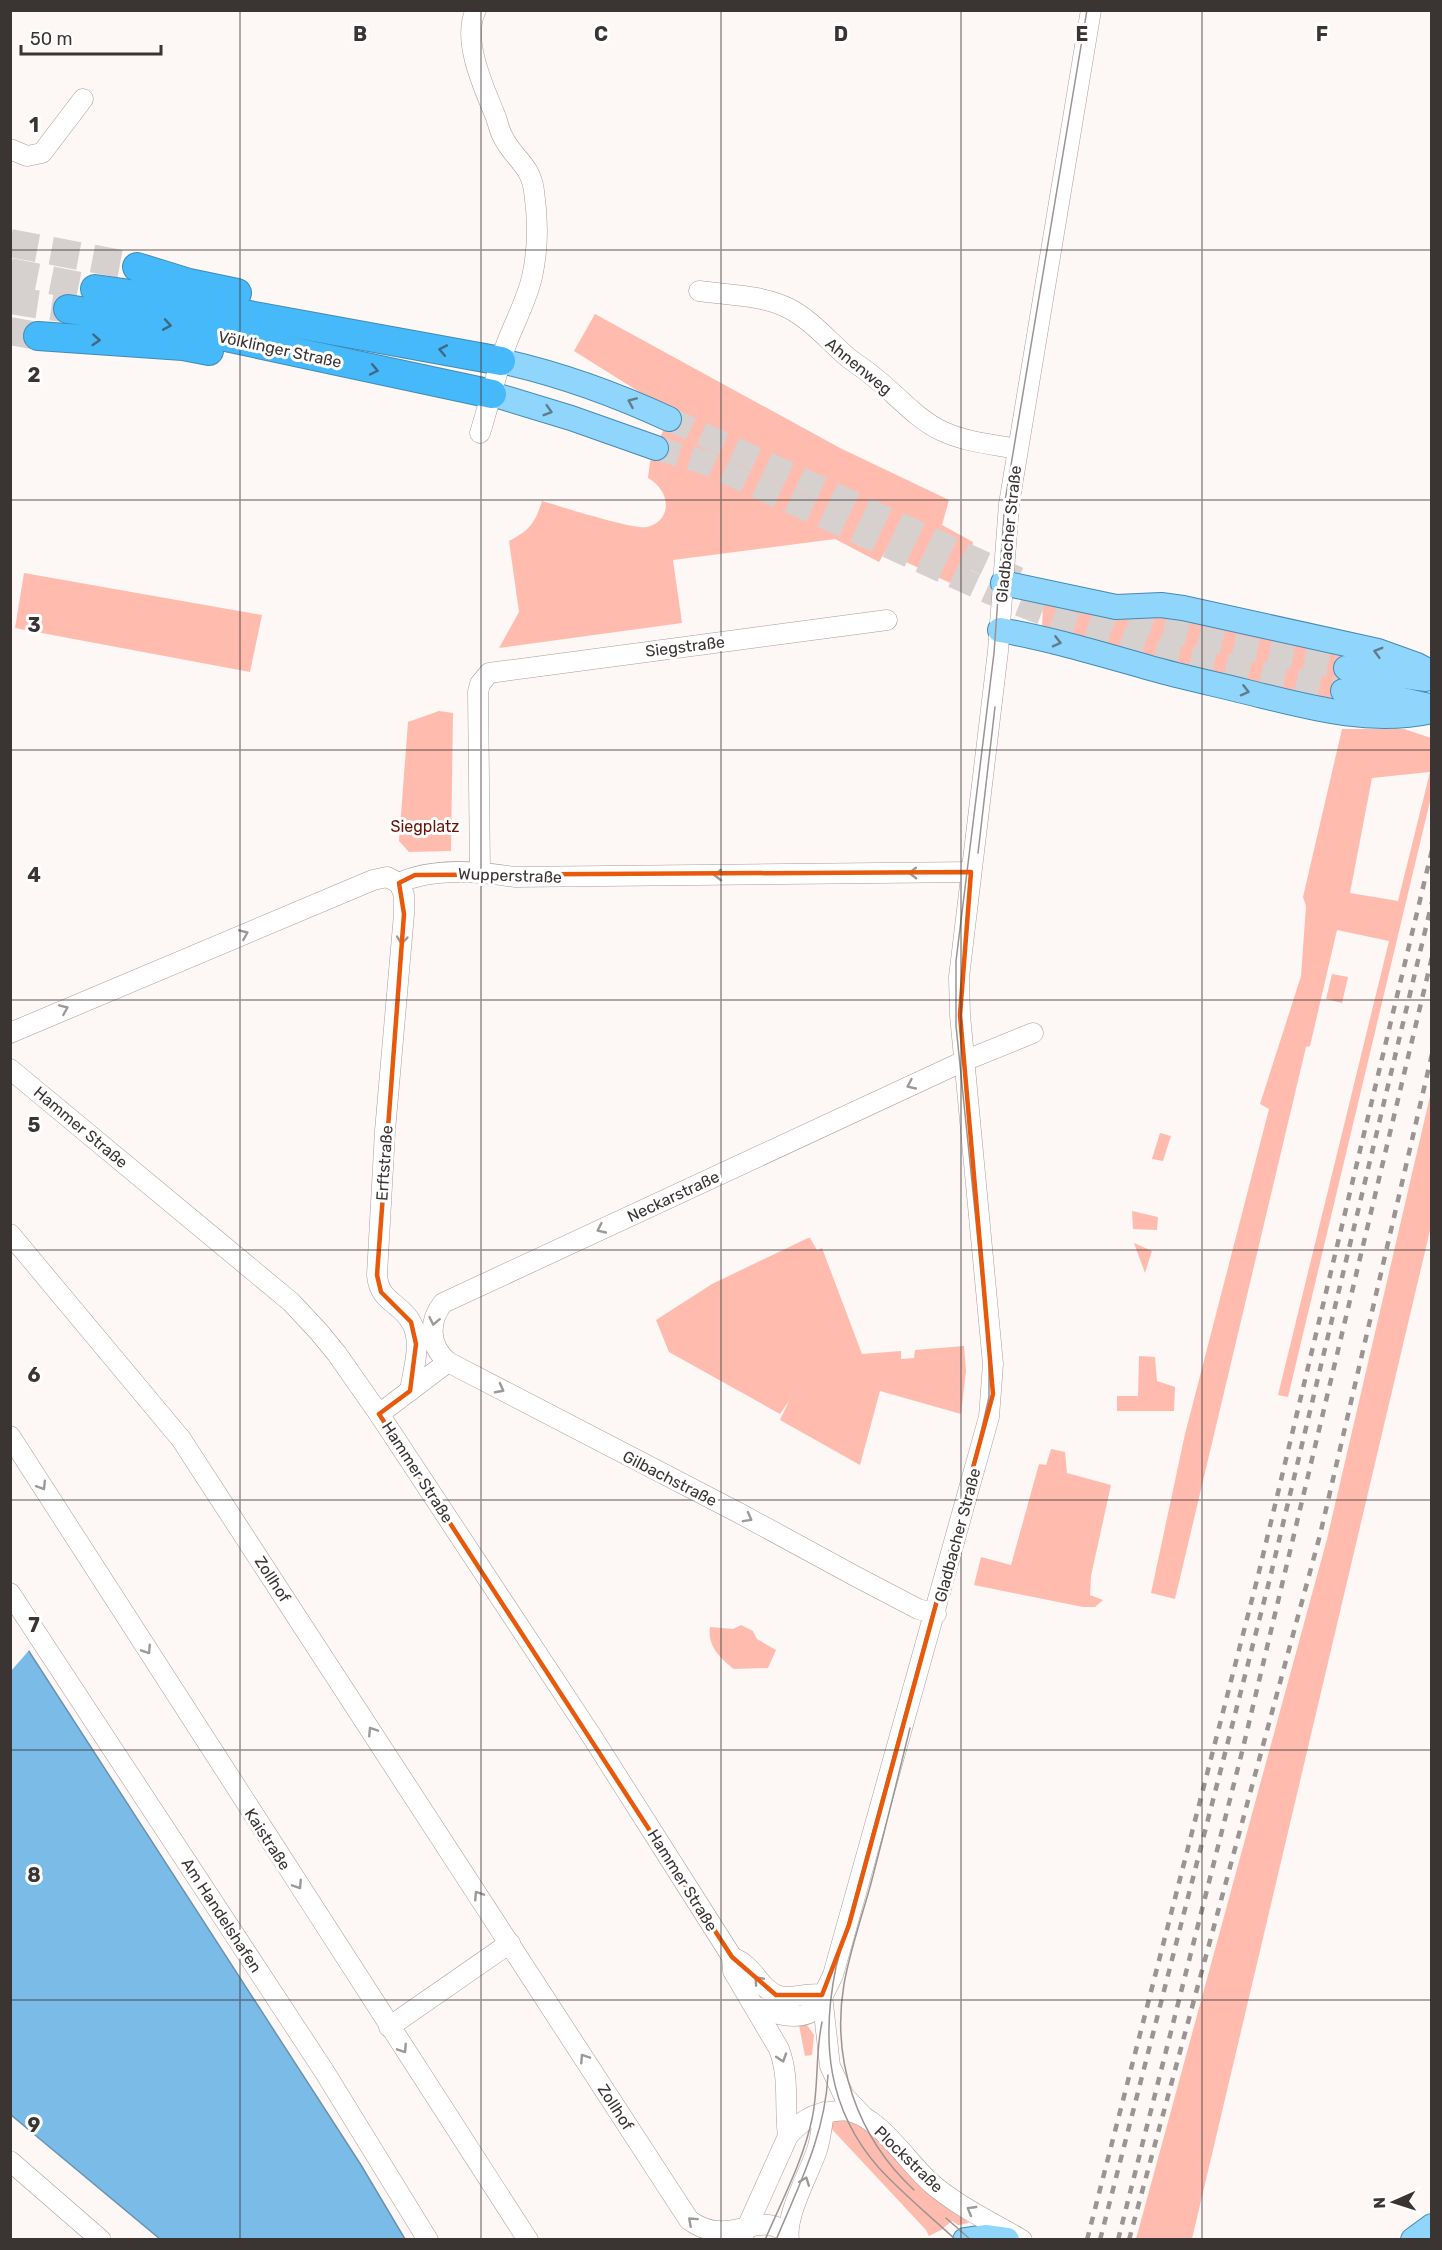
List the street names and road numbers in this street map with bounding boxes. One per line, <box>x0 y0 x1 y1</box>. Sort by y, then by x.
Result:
street label: Völklinger Straße <box>216 327 344 372</box>
street label: Ahnenweg <box>822 334 896 399</box>
street label: Gladbacher Straße <box>992 464 1025 604</box>
street label: Siegstraße <box>644 632 726 661</box>
street label: Wupperstraße <box>458 864 562 887</box>
street label: Hammer Straße <box>30 1083 131 1172</box>
street label: Erftstraße <box>372 1125 397 1201</box>
street label: Neckarstraße <box>624 1167 722 1226</box>
street label: Hammer Straße <box>378 1418 457 1526</box>
street label: Gilbachstraße <box>620 1447 720 1510</box>
street label: Gladbacher Straße <box>930 1466 985 1604</box>
street label: Zollhof <box>251 1553 295 1607</box>
street label: Kaistraße <box>241 1805 295 1874</box>
street label: Hammer Straße <box>644 1826 722 1935</box>
street label: Am Handelshafen <box>178 1855 266 1976</box>
street label: Zollhof <box>594 2081 638 2135</box>
street label: Plockstraße <box>870 2122 947 2197</box>

